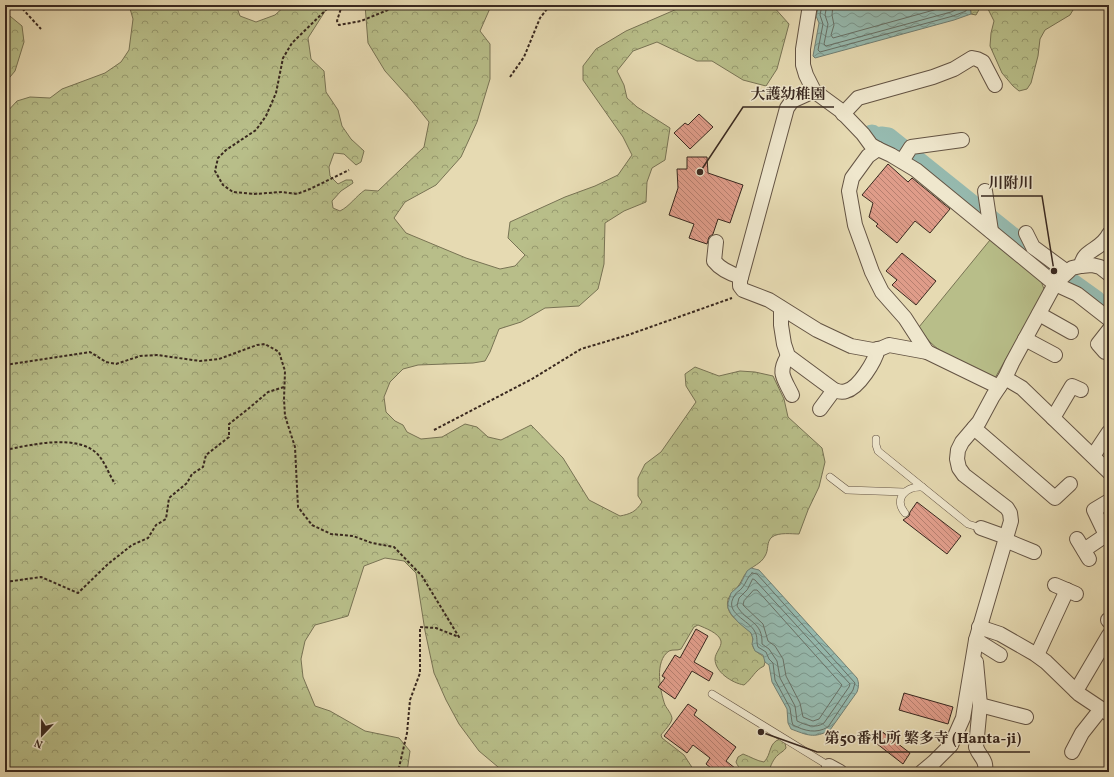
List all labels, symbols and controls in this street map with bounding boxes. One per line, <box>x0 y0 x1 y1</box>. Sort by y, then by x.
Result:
callout: 大護幼稚園 <box>743 80 834 107</box>
text: 大護幼稚園 <box>750 85 826 106</box>
callout: 川附川 <box>981 169 1042 196</box>
text: 川附川 <box>988 174 1034 195</box>
north arrow <box>22 715 62 755</box>
callout: 第50番札所 繁多寺 (Hanta-ji) <box>817 725 1030 752</box>
text: 第50番札所 繁多寺 (Hanta-ji) <box>825 729 1021 750</box>
text: N <box>32 734 45 751</box>

